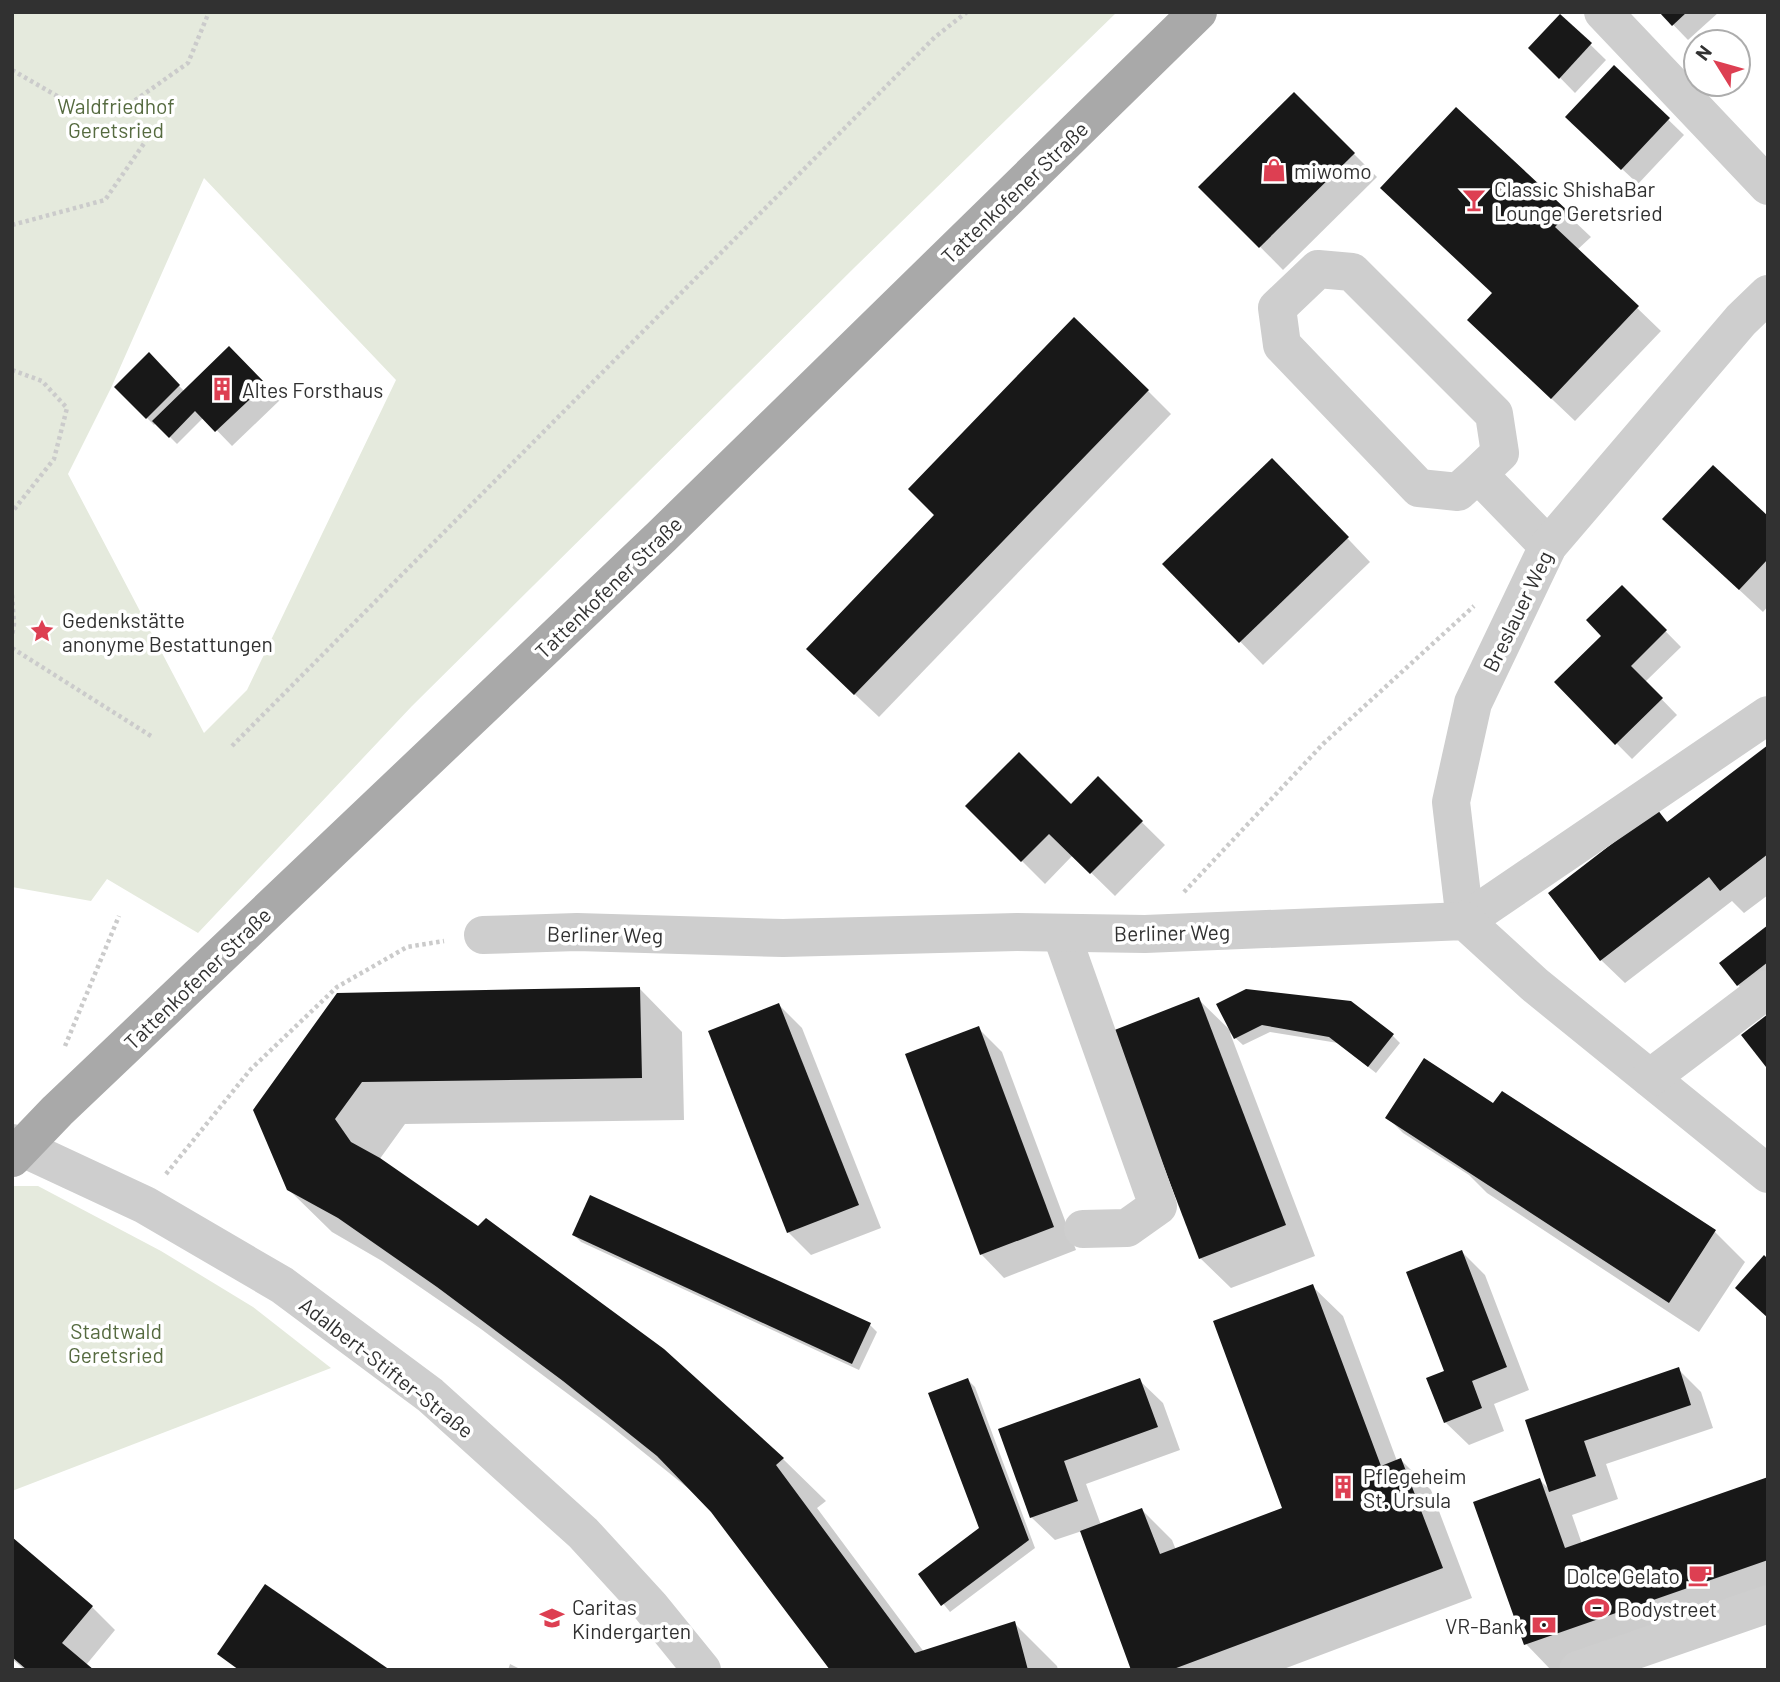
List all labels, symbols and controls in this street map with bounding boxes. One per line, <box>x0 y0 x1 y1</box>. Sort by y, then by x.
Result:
north arrow <box>1682 28 1752 98</box>
text: N <box>1690 40 1716 64</box>
park label: Waldfriedhof Geretsried <box>57 93 175 142</box>
street label: Tattenkofener Straße <box>935 116 1093 268</box>
shop icon: miwomo <box>1260 156 1288 184</box>
place label: miwomo <box>1294 158 1372 183</box>
place label: Classic ShishaBar Lounge Geretsried <box>1494 176 1663 225</box>
bar icon: Classic ShishaBar Lounge Geretsried <box>1460 186 1488 214</box>
building icon: Altes Forsthaus <box>208 375 236 403</box>
place label: Altes Forsthaus <box>242 377 383 402</box>
street label: Tattenkofener Straße <box>529 511 687 663</box>
street label: Breslauer Weg <box>1477 546 1557 676</box>
place label: Gedenkstätte anonyme Bestattungen <box>62 607 273 656</box>
place icon: Gedenkstätte anonyme Bestattungen <box>28 617 56 645</box>
street label: Tattenkofener Straße <box>118 902 276 1054</box>
street label: Berliner Weg <box>1114 918 1230 946</box>
street label: Berliner Weg <box>547 920 663 948</box>
street label: Adalbert-Stifter-Straße <box>295 1291 479 1443</box>
park label: Stadtwald Geretsried <box>68 1318 164 1367</box>
place label: Pflegeheim St. Ursula <box>1363 1463 1466 1512</box>
building icon: Pflegeheim St. Ursula <box>1329 1473 1357 1501</box>
cafe icon: Dolce Gelato <box>1686 1561 1714 1589</box>
place label: Dolce Gelato <box>1566 1563 1680 1588</box>
place label: Caritas Kindergarten <box>572 1594 691 1643</box>
sports icon: Bodystreet <box>1583 1594 1611 1622</box>
place label: Bodystreet <box>1617 1596 1717 1621</box>
school or university icon: Caritas Kindergarten <box>538 1604 566 1632</box>
bank icon: VR-Bank <box>1530 1611 1558 1639</box>
place label: VR-Bank <box>1445 1613 1524 1638</box>

